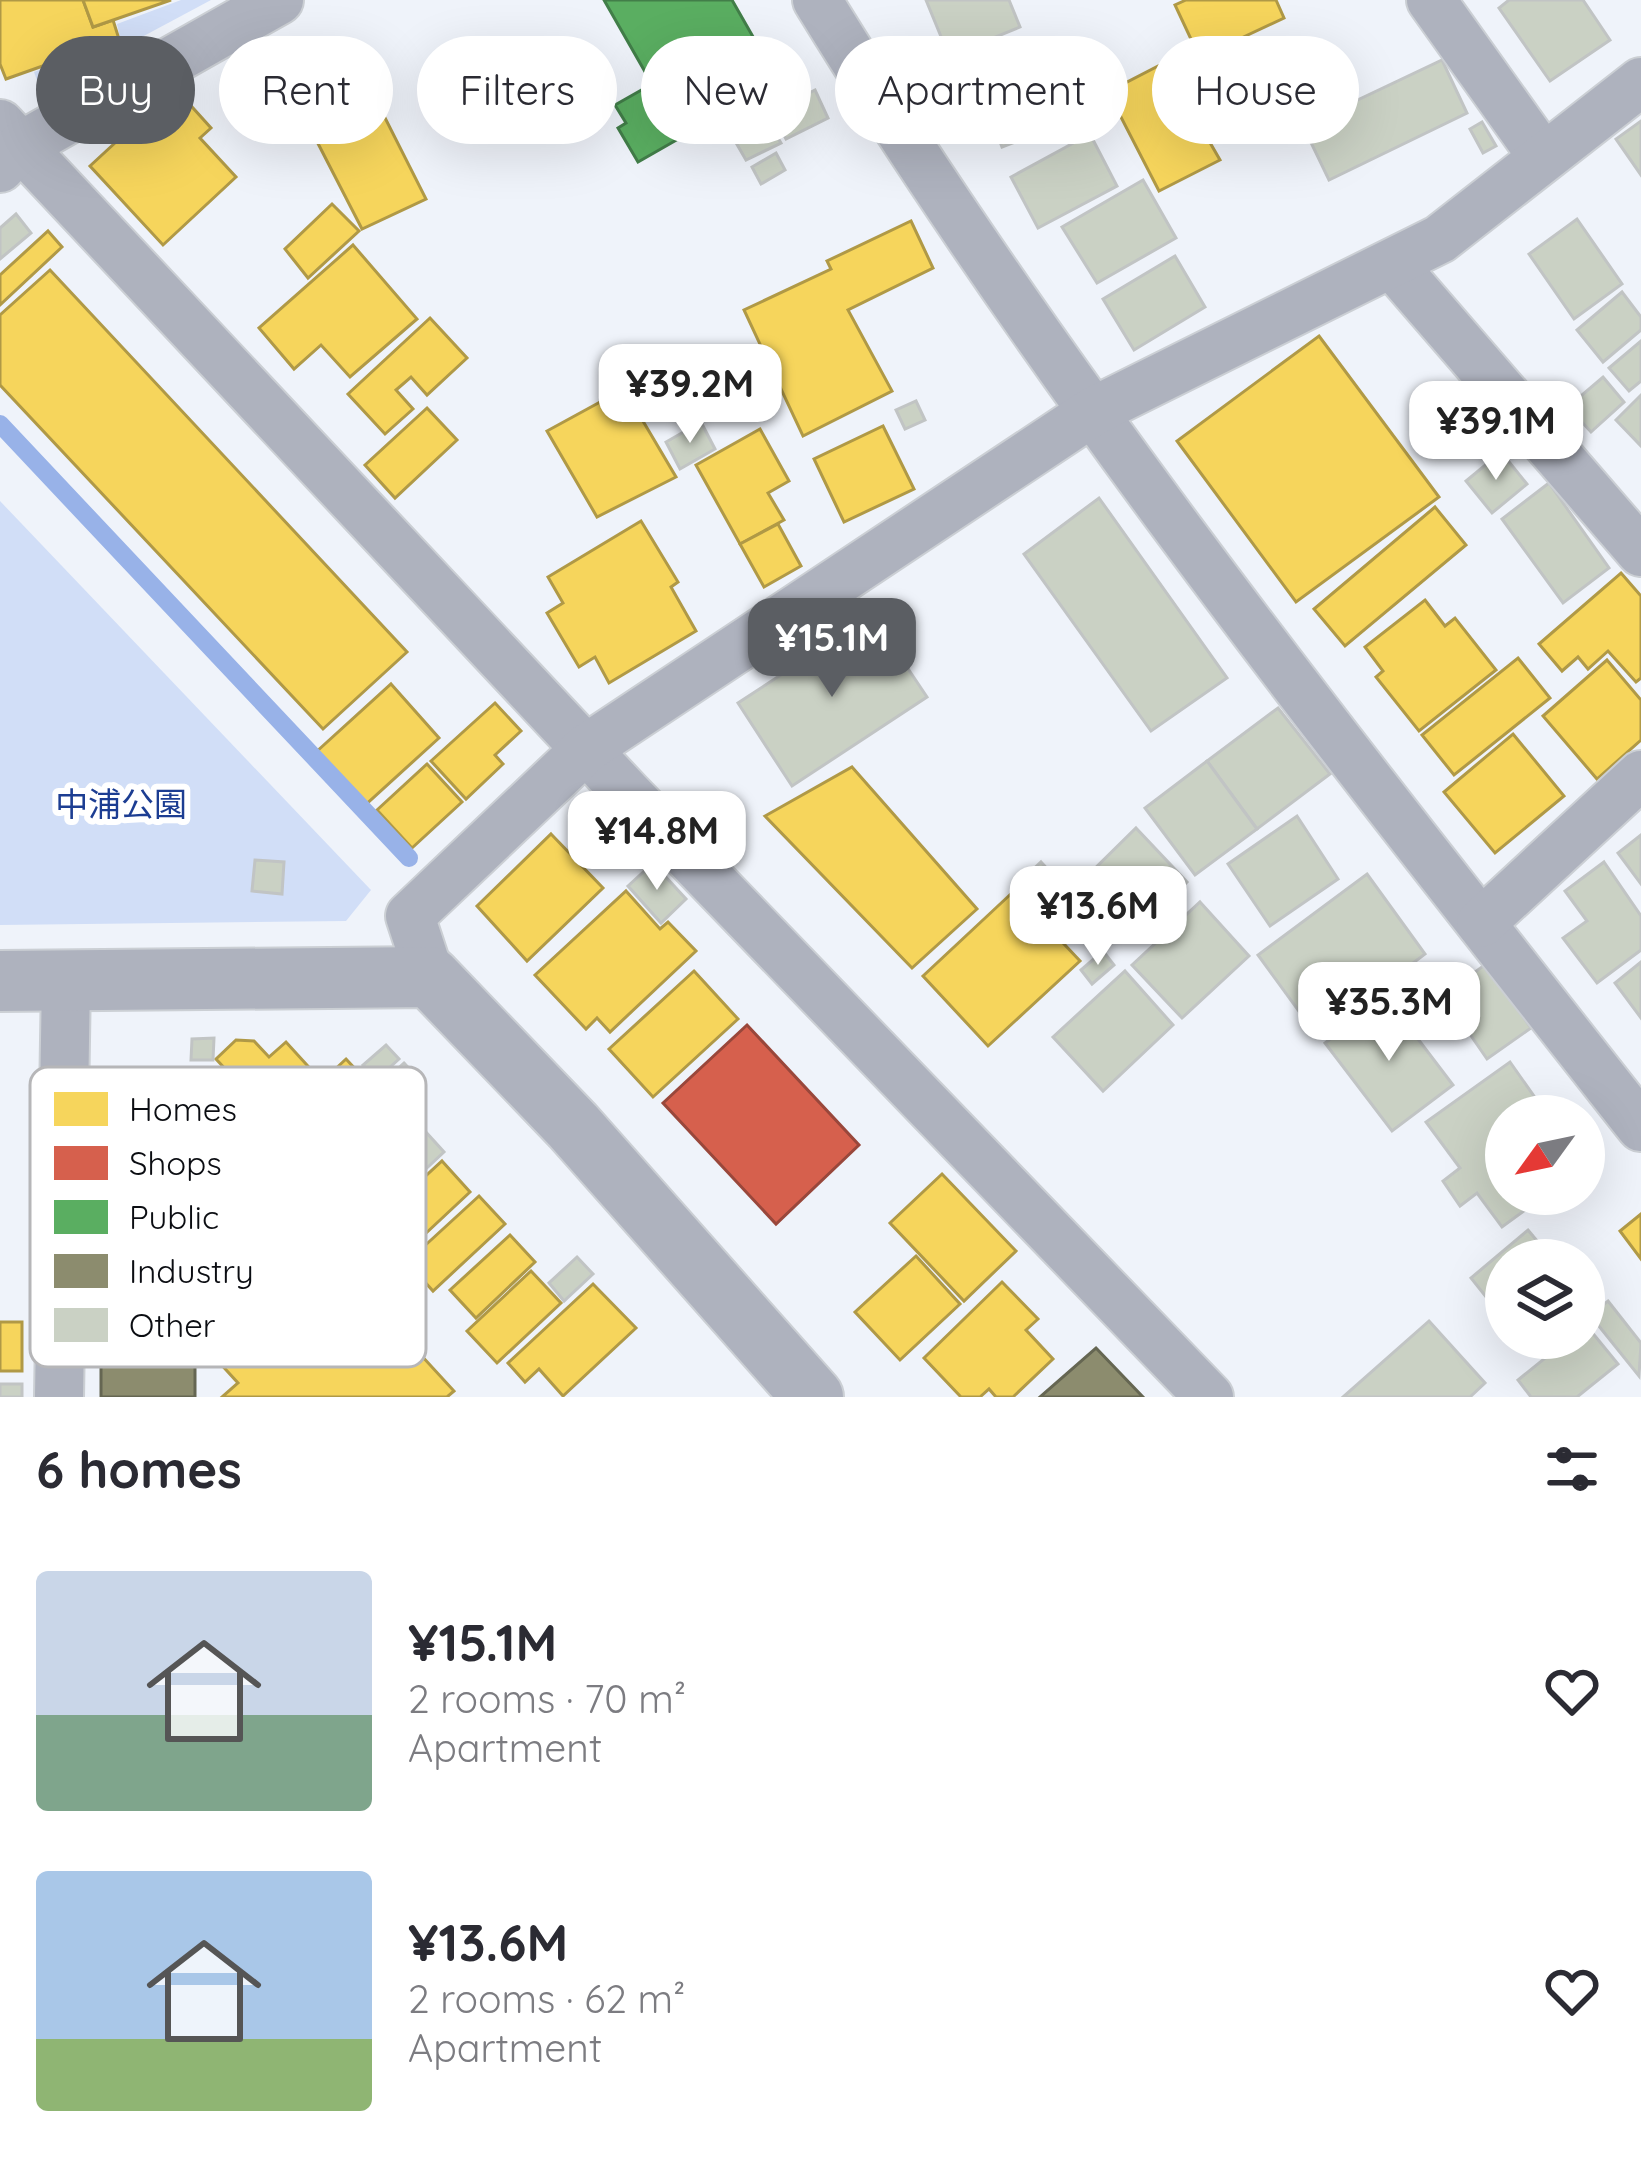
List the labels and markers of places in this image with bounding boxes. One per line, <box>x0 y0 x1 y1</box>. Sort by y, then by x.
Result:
pin: ¥39.2M <box>592 344 788 446</box>
pin: ¥39.1M <box>1398 381 1594 483</box>
pin: ¥15.1M <box>734 598 930 700</box>
pin: ¥14.8M <box>559 791 755 893</box>
pin: ¥13.6M <box>1000 866 1196 968</box>
pin: ¥35.3M <box>1291 962 1487 1064</box>

